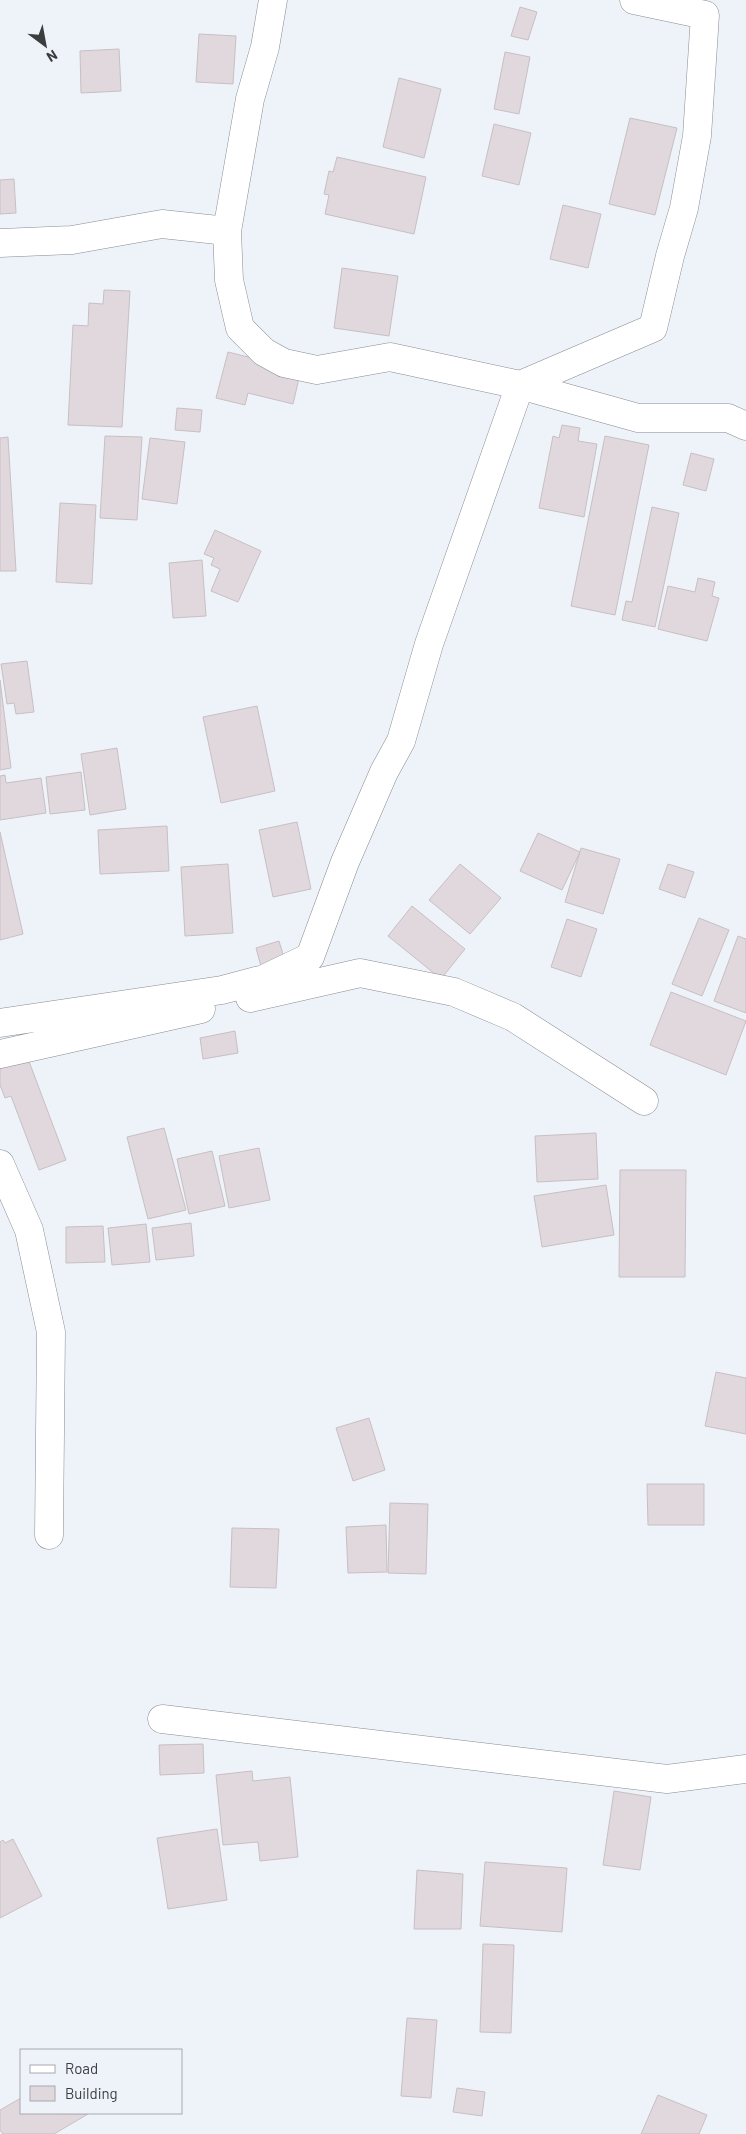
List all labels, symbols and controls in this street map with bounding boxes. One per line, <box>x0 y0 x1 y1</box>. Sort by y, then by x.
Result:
north arrow <box>20 20 70 70</box>
text: N <box>44 47 61 66</box>
legend <box>20 2049 182 2114</box>
text: Road <box>65 2059 98 2077</box>
text: Building <box>65 2084 118 2102</box>

